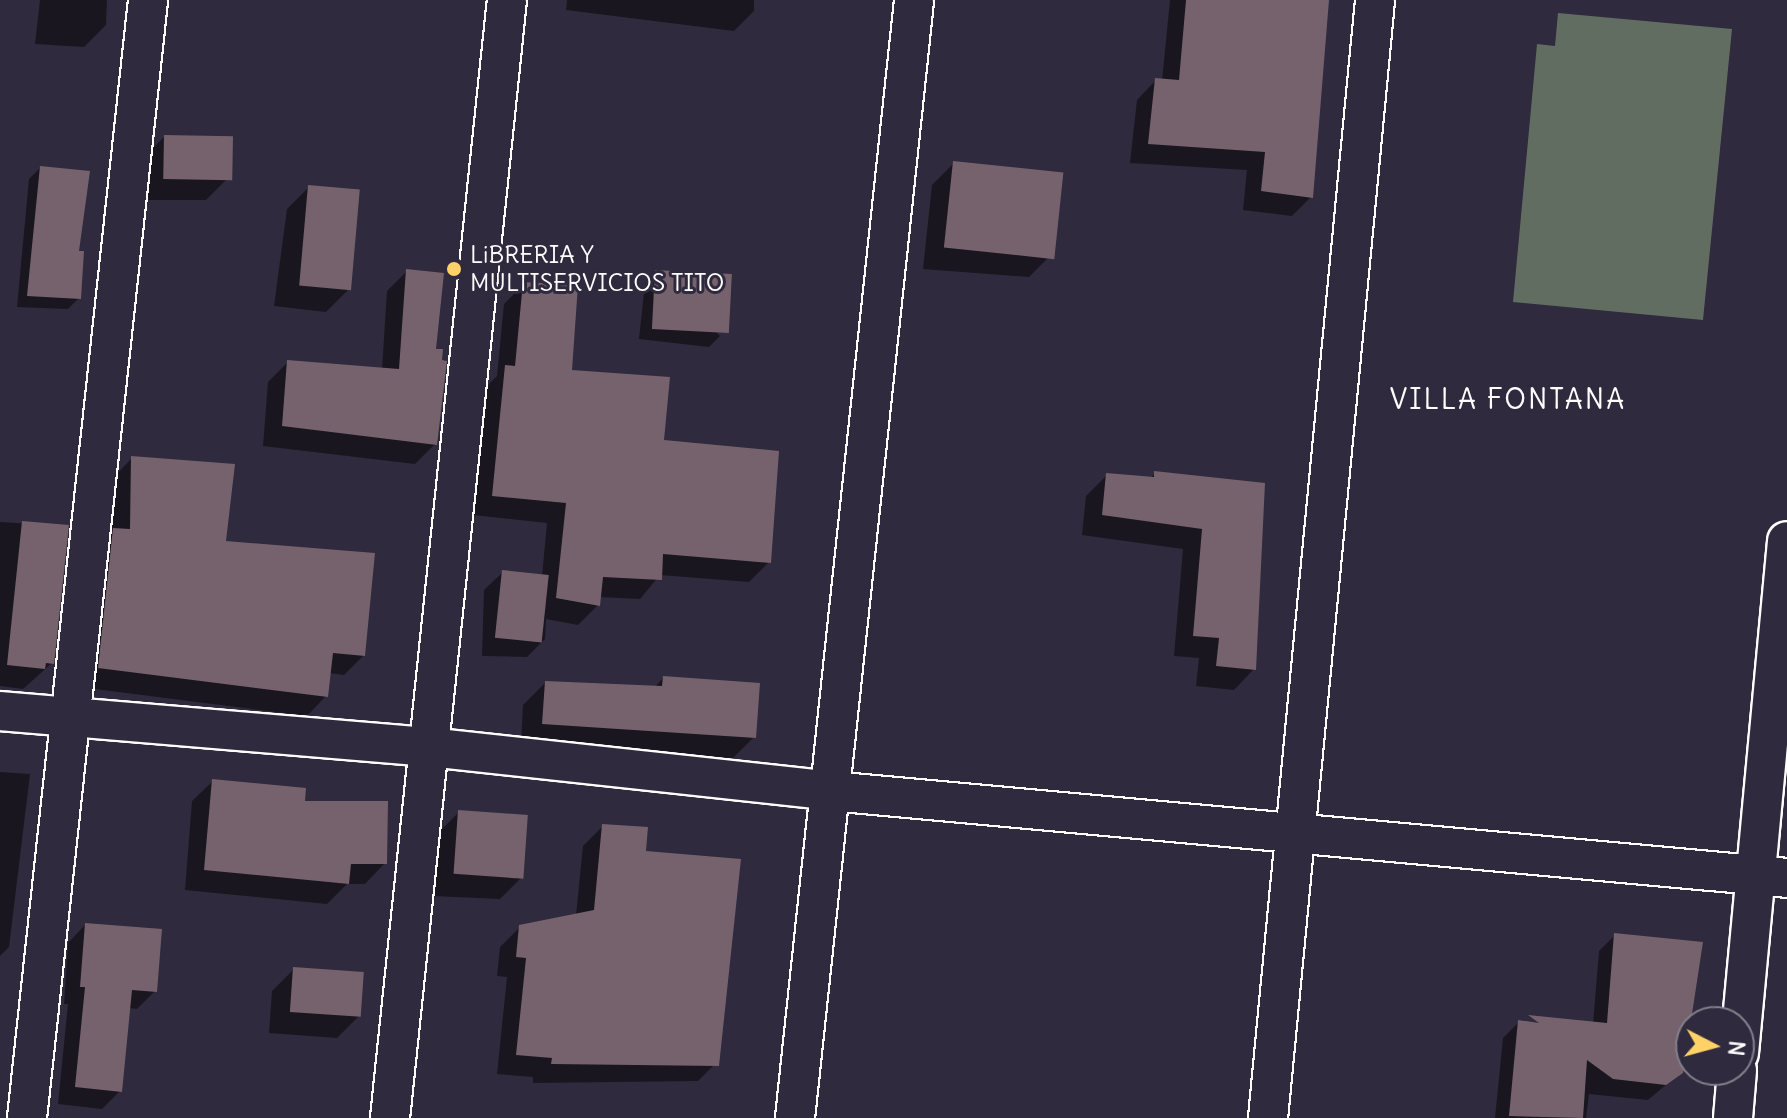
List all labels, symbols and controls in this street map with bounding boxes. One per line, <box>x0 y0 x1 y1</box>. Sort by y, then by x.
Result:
place label: LiBRERIA Y MULTISERVICIOS TITO <box>470 241 724 297</box>
marker: LiBRERIA Y MULTISERVICIOS TITO <box>445 260 463 278</box>
district label: VILLA FONTANA <box>1390 382 1626 416</box>
north arrow <box>1675 1006 1755 1086</box>
text: N <box>1722 1039 1752 1057</box>

